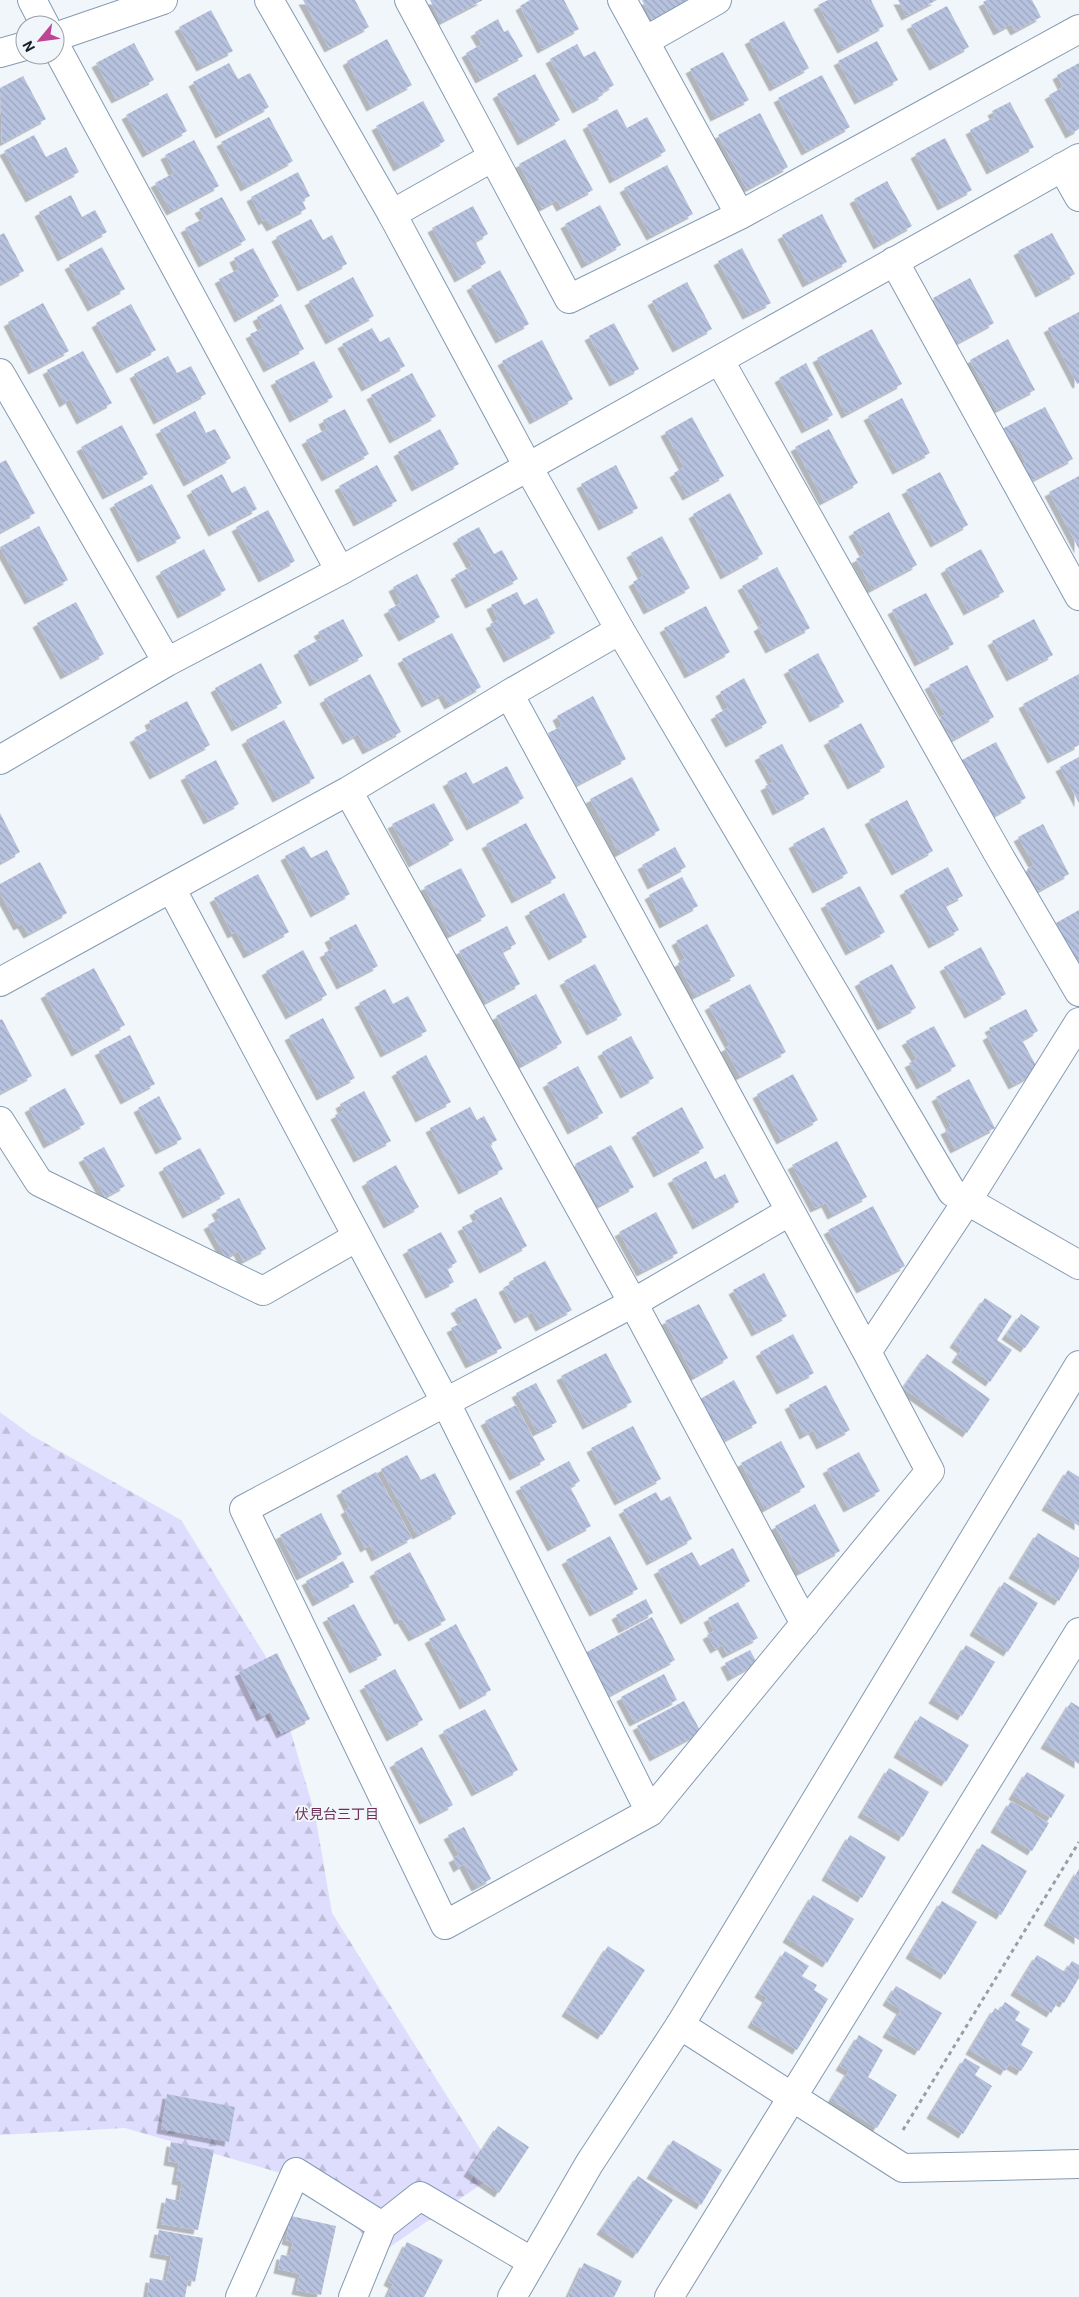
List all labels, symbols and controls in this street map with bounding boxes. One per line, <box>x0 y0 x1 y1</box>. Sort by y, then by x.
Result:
north arrow <box>15 15 65 65</box>
text: N <box>19 38 38 55</box>
district label: 伏見台三丁目 <box>295 1806 379 1822</box>

